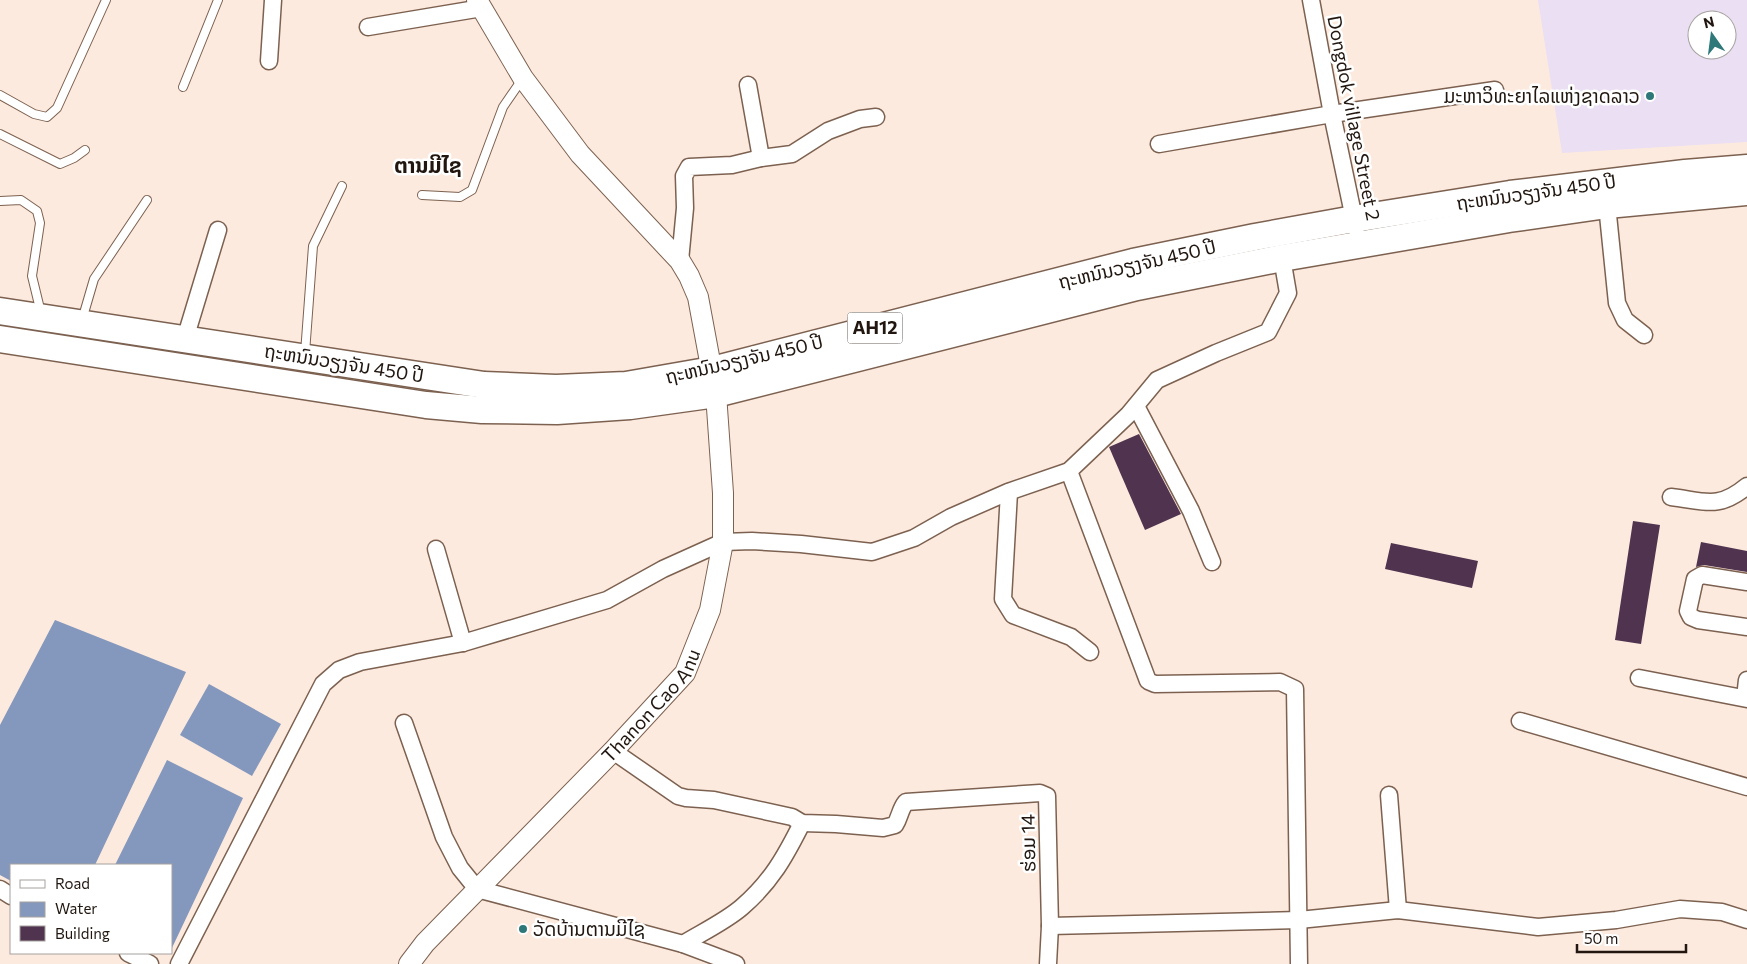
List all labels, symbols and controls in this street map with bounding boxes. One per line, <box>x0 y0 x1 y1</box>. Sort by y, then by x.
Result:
north arrow <box>1687 10 1737 60</box>
text: N <box>1702 12 1716 31</box>
street label: Dongdok village Street 2 <box>1323 13 1386 222</box>
place label: ມະຫາວິທະຍາໄລແຫ່ງຊາດລາວ <box>1444 84 1640 107</box>
marker: ມະຫາວິທະຍາໄລແຫ່ງຊາດລາວ <box>1644 90 1656 102</box>
district label: ຕານມີໄຊ <box>394 152 462 177</box>
street label: ຖະຫນົນວຽງຈັນ 450 ປີ <box>1455 169 1618 216</box>
street label: ຖະຫນົນວຽງຈັນ 450 ປີ <box>1056 234 1218 295</box>
road number: AH12 <box>848 312 902 343</box>
street label: ຖະຫນົນວຽງຈັນ 450 ປີ <box>663 329 825 390</box>
street label: ຖະຫນົນວຽງຈັນ 450 ປີ <box>262 339 425 388</box>
street label: Thanon Cao Anu <box>597 645 704 767</box>
street label: ຮ່ອມ 14 <box>1015 814 1040 872</box>
legend <box>10 864 172 954</box>
text: Road <box>55 874 90 892</box>
text: Water <box>55 899 97 917</box>
place label: ວັດບ້ານຕານມີໄຊ <box>533 917 645 940</box>
scale bar <box>1577 922 1686 954</box>
marker: ວັດບ້ານຕານມີໄຊ <box>517 923 529 935</box>
text: Building <box>55 924 110 942</box>
text: 50 m <box>1584 929 1618 947</box>

